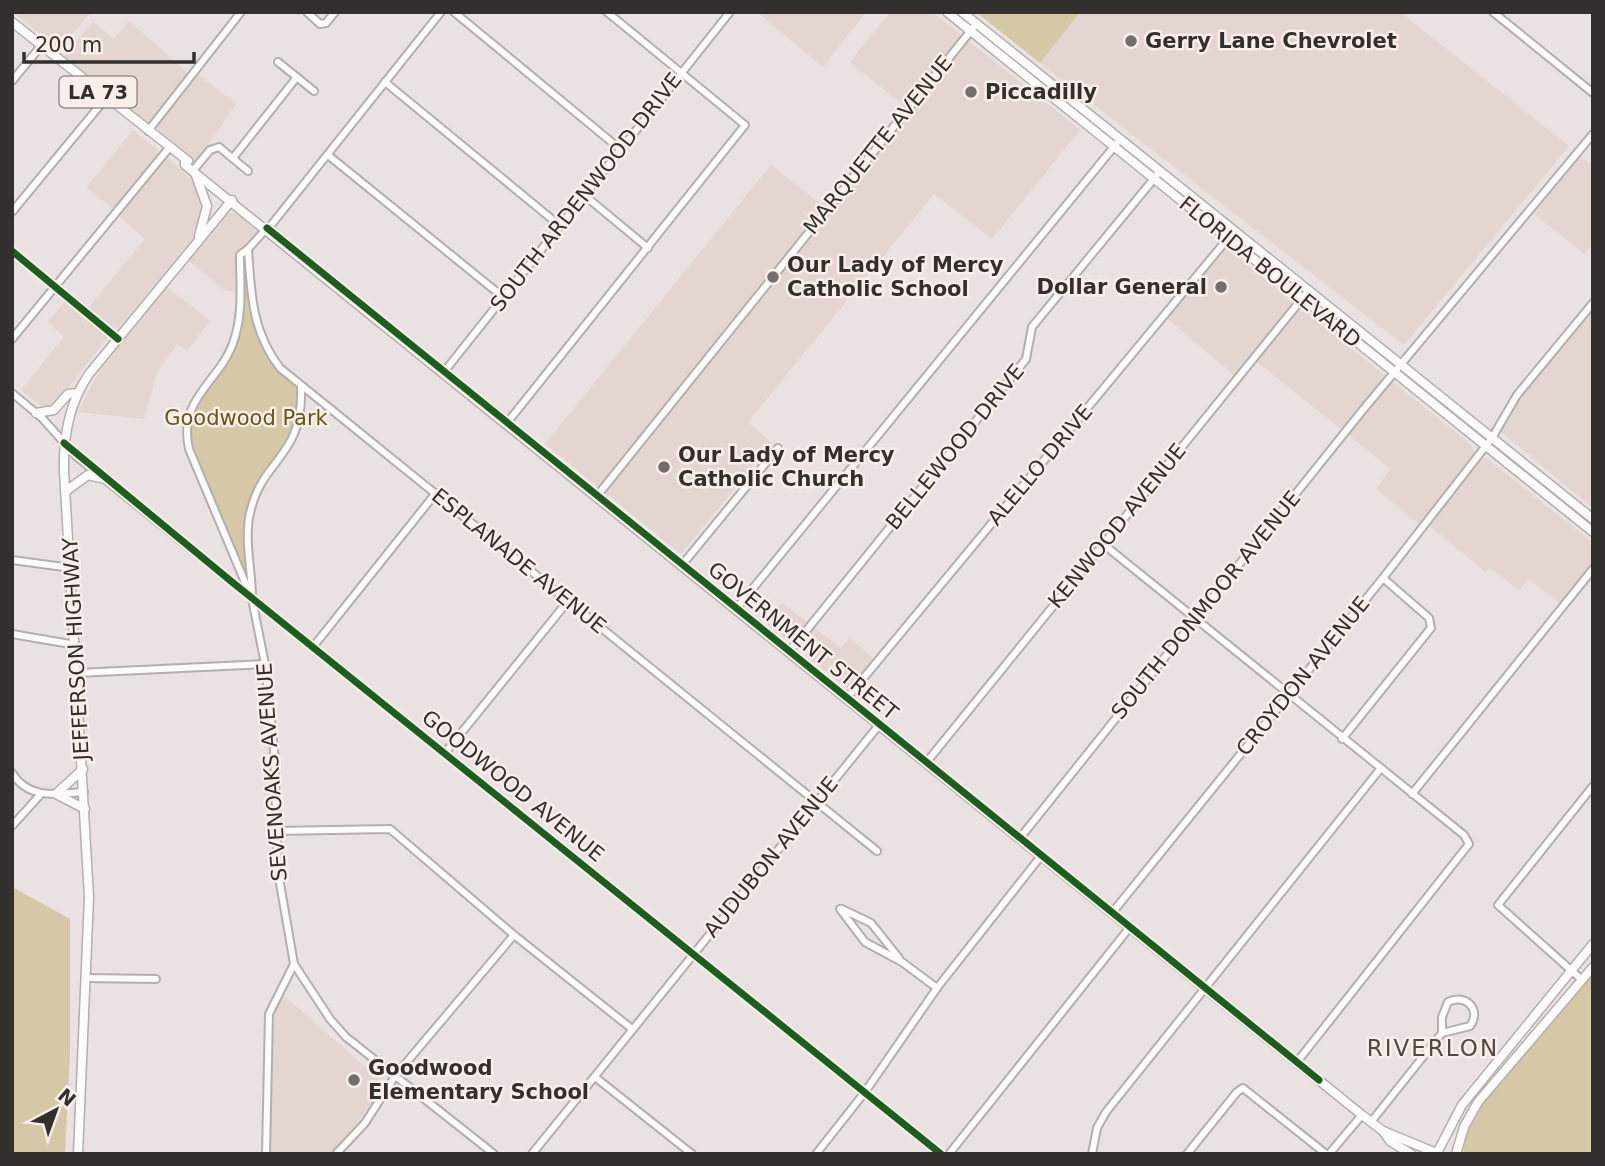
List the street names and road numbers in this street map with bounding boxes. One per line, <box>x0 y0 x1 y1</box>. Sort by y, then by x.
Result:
street label: MARQUETTE AVENUE <box>799 51 957 239</box>
street label: SOUTH ARDENWOOD DRIVE <box>485 68 687 316</box>
road number: LA 73 <box>60 76 136 108</box>
street label: FLORIDA BOULEVARD <box>1175 191 1365 353</box>
street label: BELLEWOOD DRIVE <box>881 360 1029 534</box>
street label: ALELLO DRIVE <box>983 400 1097 530</box>
street label: KENWOOD AVENUE <box>1043 439 1191 613</box>
street label: ESPLANADE AVENUE <box>427 483 611 639</box>
street label: SOUTH DONMOOR AVENUE <box>1107 486 1305 724</box>
street label: JEFFERSON HIGHWAY <box>58 537 94 763</box>
street label: GOVERNMENT STREET <box>703 557 903 725</box>
street label: CROYDON AVENUE <box>1232 592 1374 760</box>
street label: SEVENOAKS AVENUE <box>252 662 292 882</box>
street label: GOODWOOD AVENUE <box>417 705 609 867</box>
street label: AUDUBON AVENUE <box>699 772 843 942</box>

